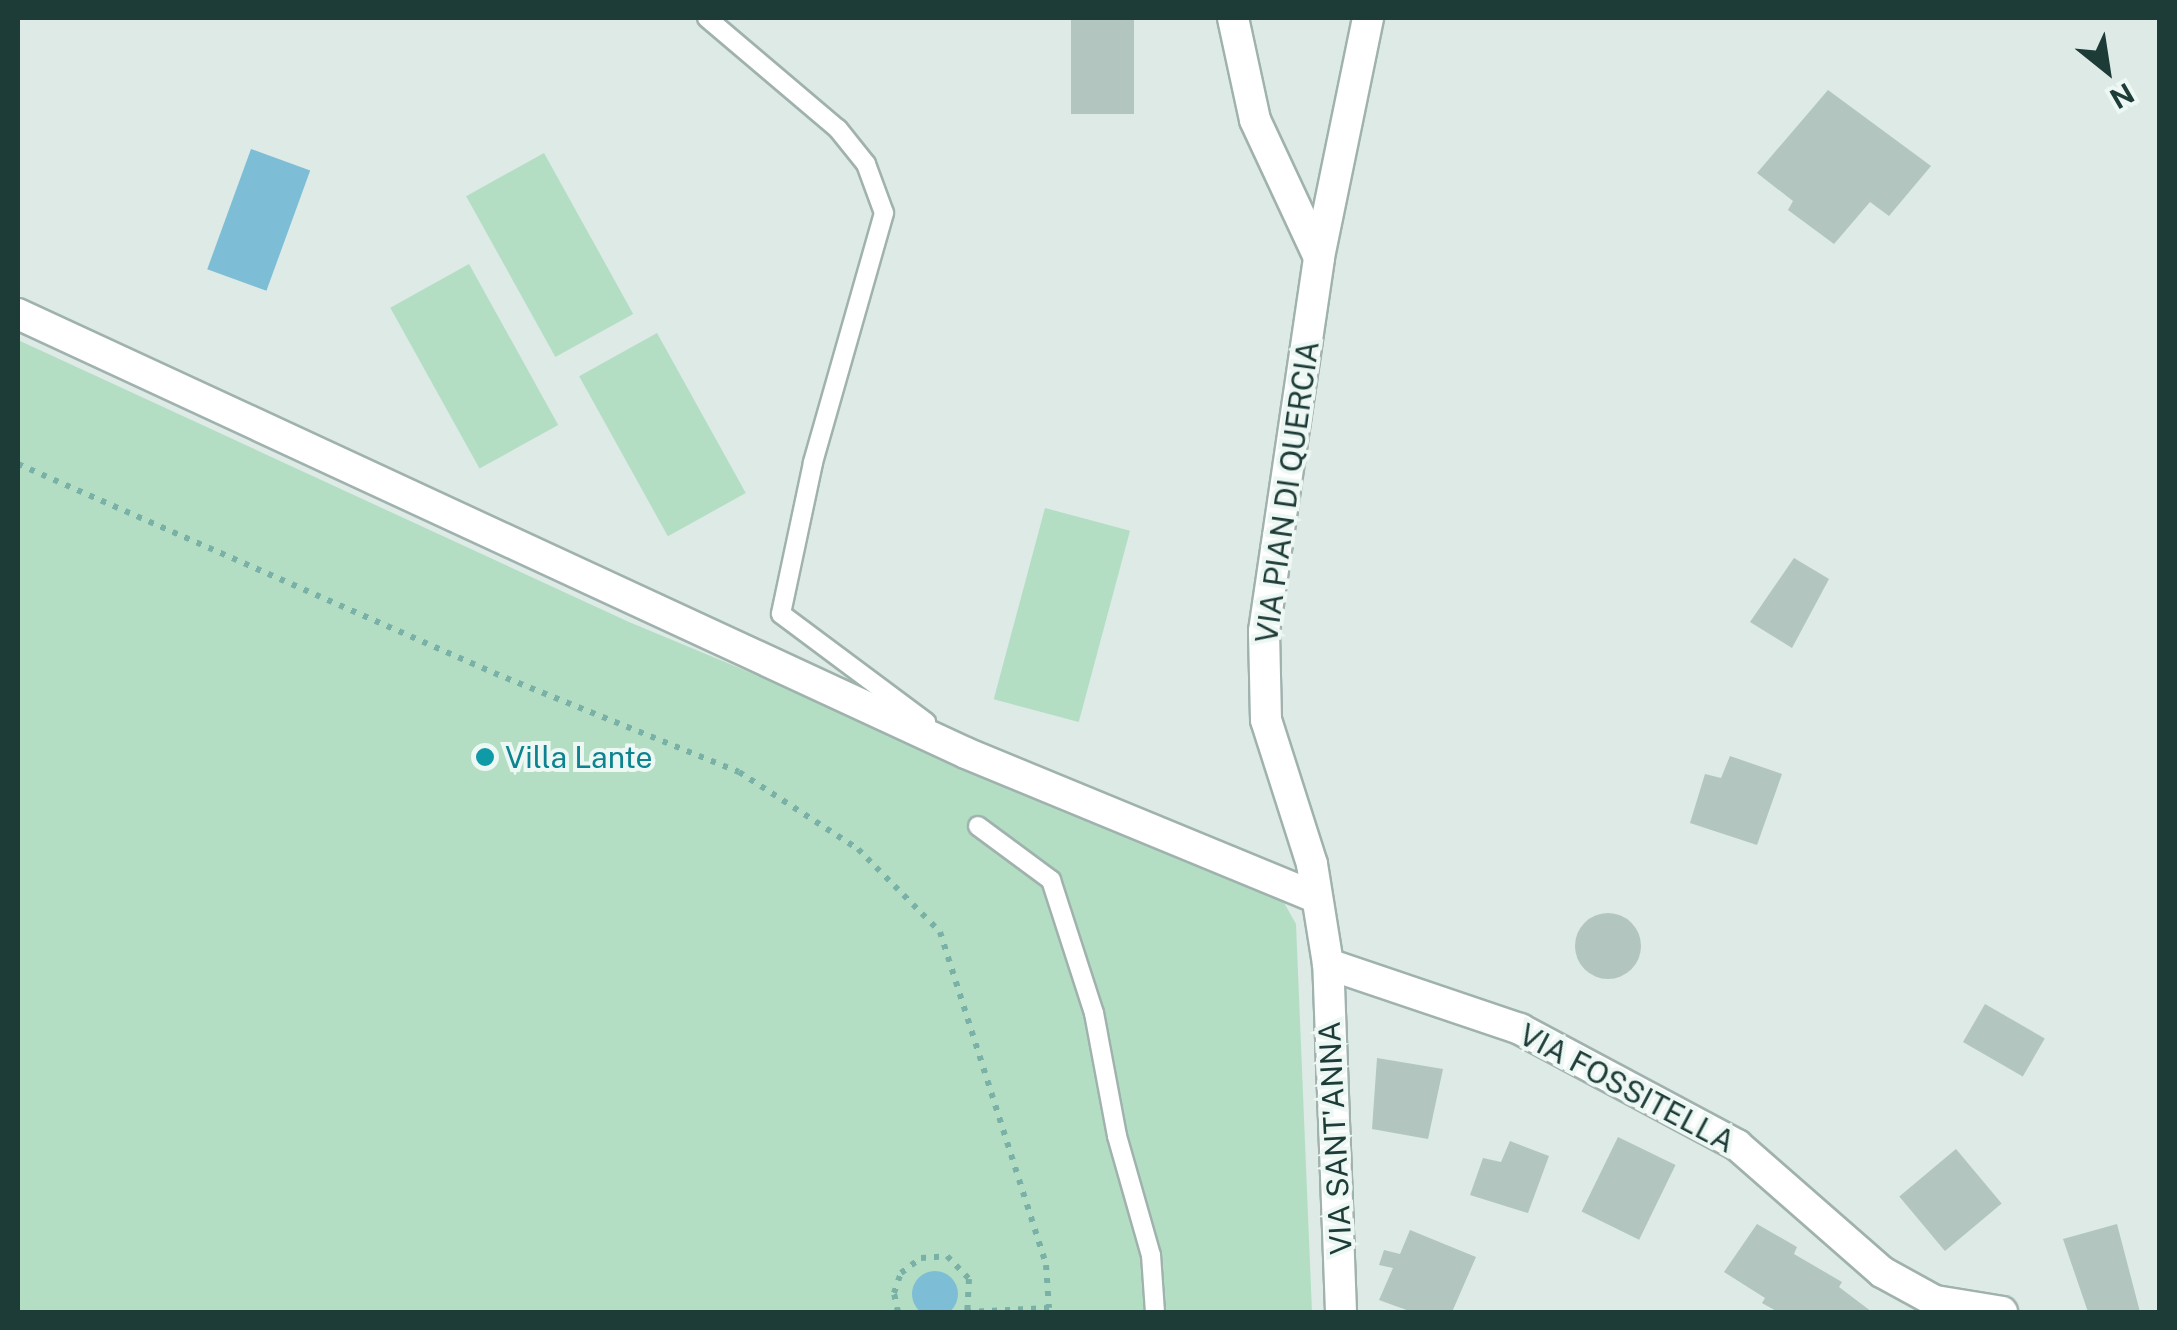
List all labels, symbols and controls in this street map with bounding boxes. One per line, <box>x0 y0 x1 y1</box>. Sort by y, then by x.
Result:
north arrow <box>2057 20 2157 120</box>
text: N <box>2105 77 2140 116</box>
street label: VIA PIAN DI QUERCIA <box>1248 339 1326 645</box>
place label: Villa Lante <box>505 739 653 775</box>
marker: Villa Lante <box>474 746 496 768</box>
street label: VIA FOSSITELLA <box>1513 1016 1741 1160</box>
street label: VIA SANT'ANNA <box>1311 1020 1359 1256</box>

